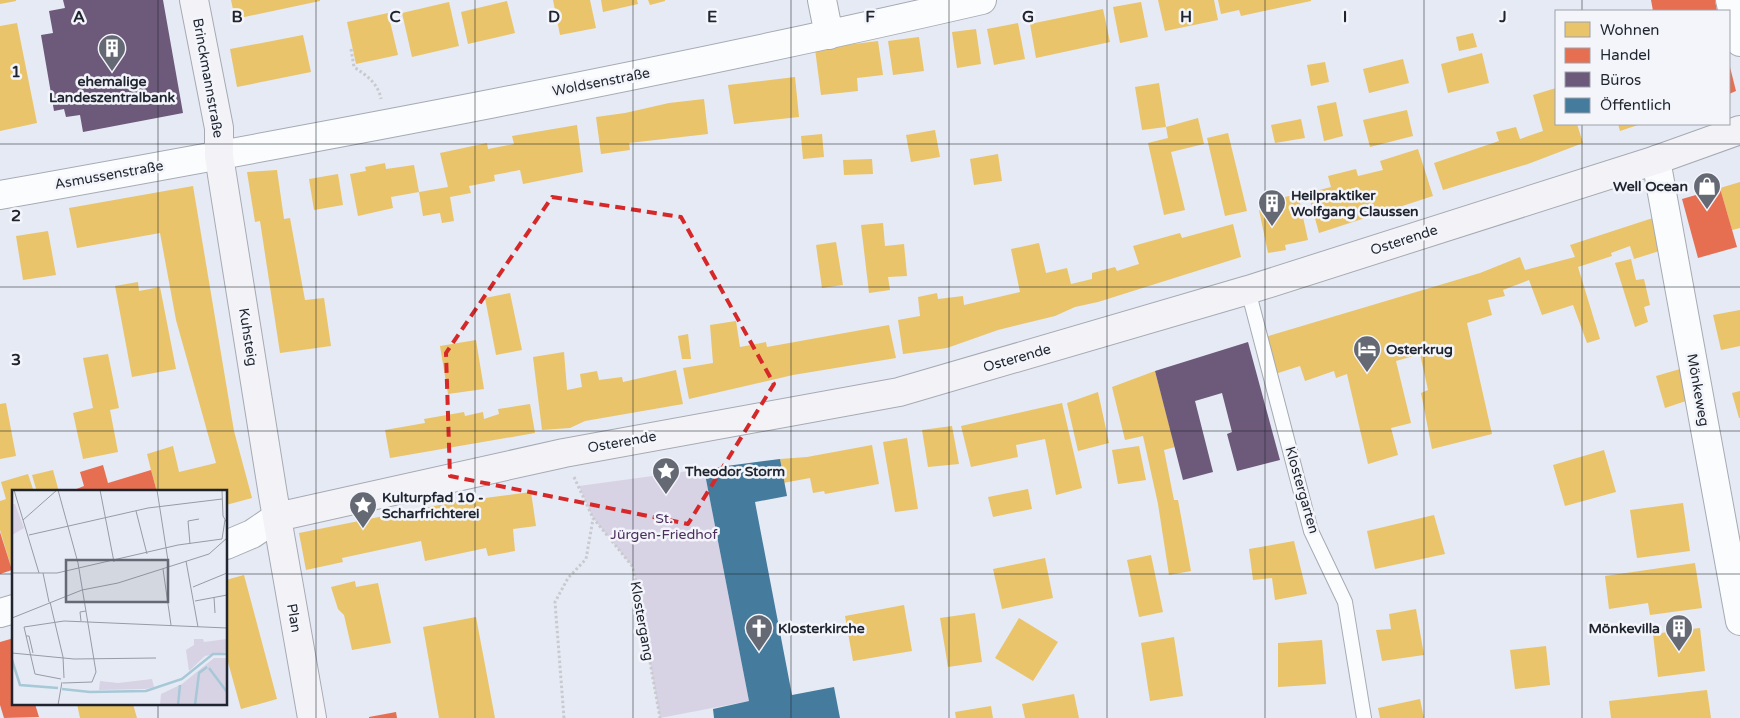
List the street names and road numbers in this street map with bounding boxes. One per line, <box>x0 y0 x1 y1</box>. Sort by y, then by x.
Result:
street label: Brinckmannstraße <box>189 17 227 139</box>
street label: Woldsenstraße <box>551 64 651 100</box>
street label: Asmussenstraße <box>53 157 165 193</box>
street label: Osterende <box>1368 221 1440 259</box>
street label: Kuhsteig <box>235 307 261 367</box>
street label: Osterende <box>981 340 1053 376</box>
street label: Mönkeweg <box>1683 352 1713 428</box>
street label: Osterende <box>586 428 658 456</box>
street label: Klostergarten <box>1281 444 1323 536</box>
street label: Klostergang <box>627 580 657 662</box>
street label: Plan <box>283 602 305 634</box>

